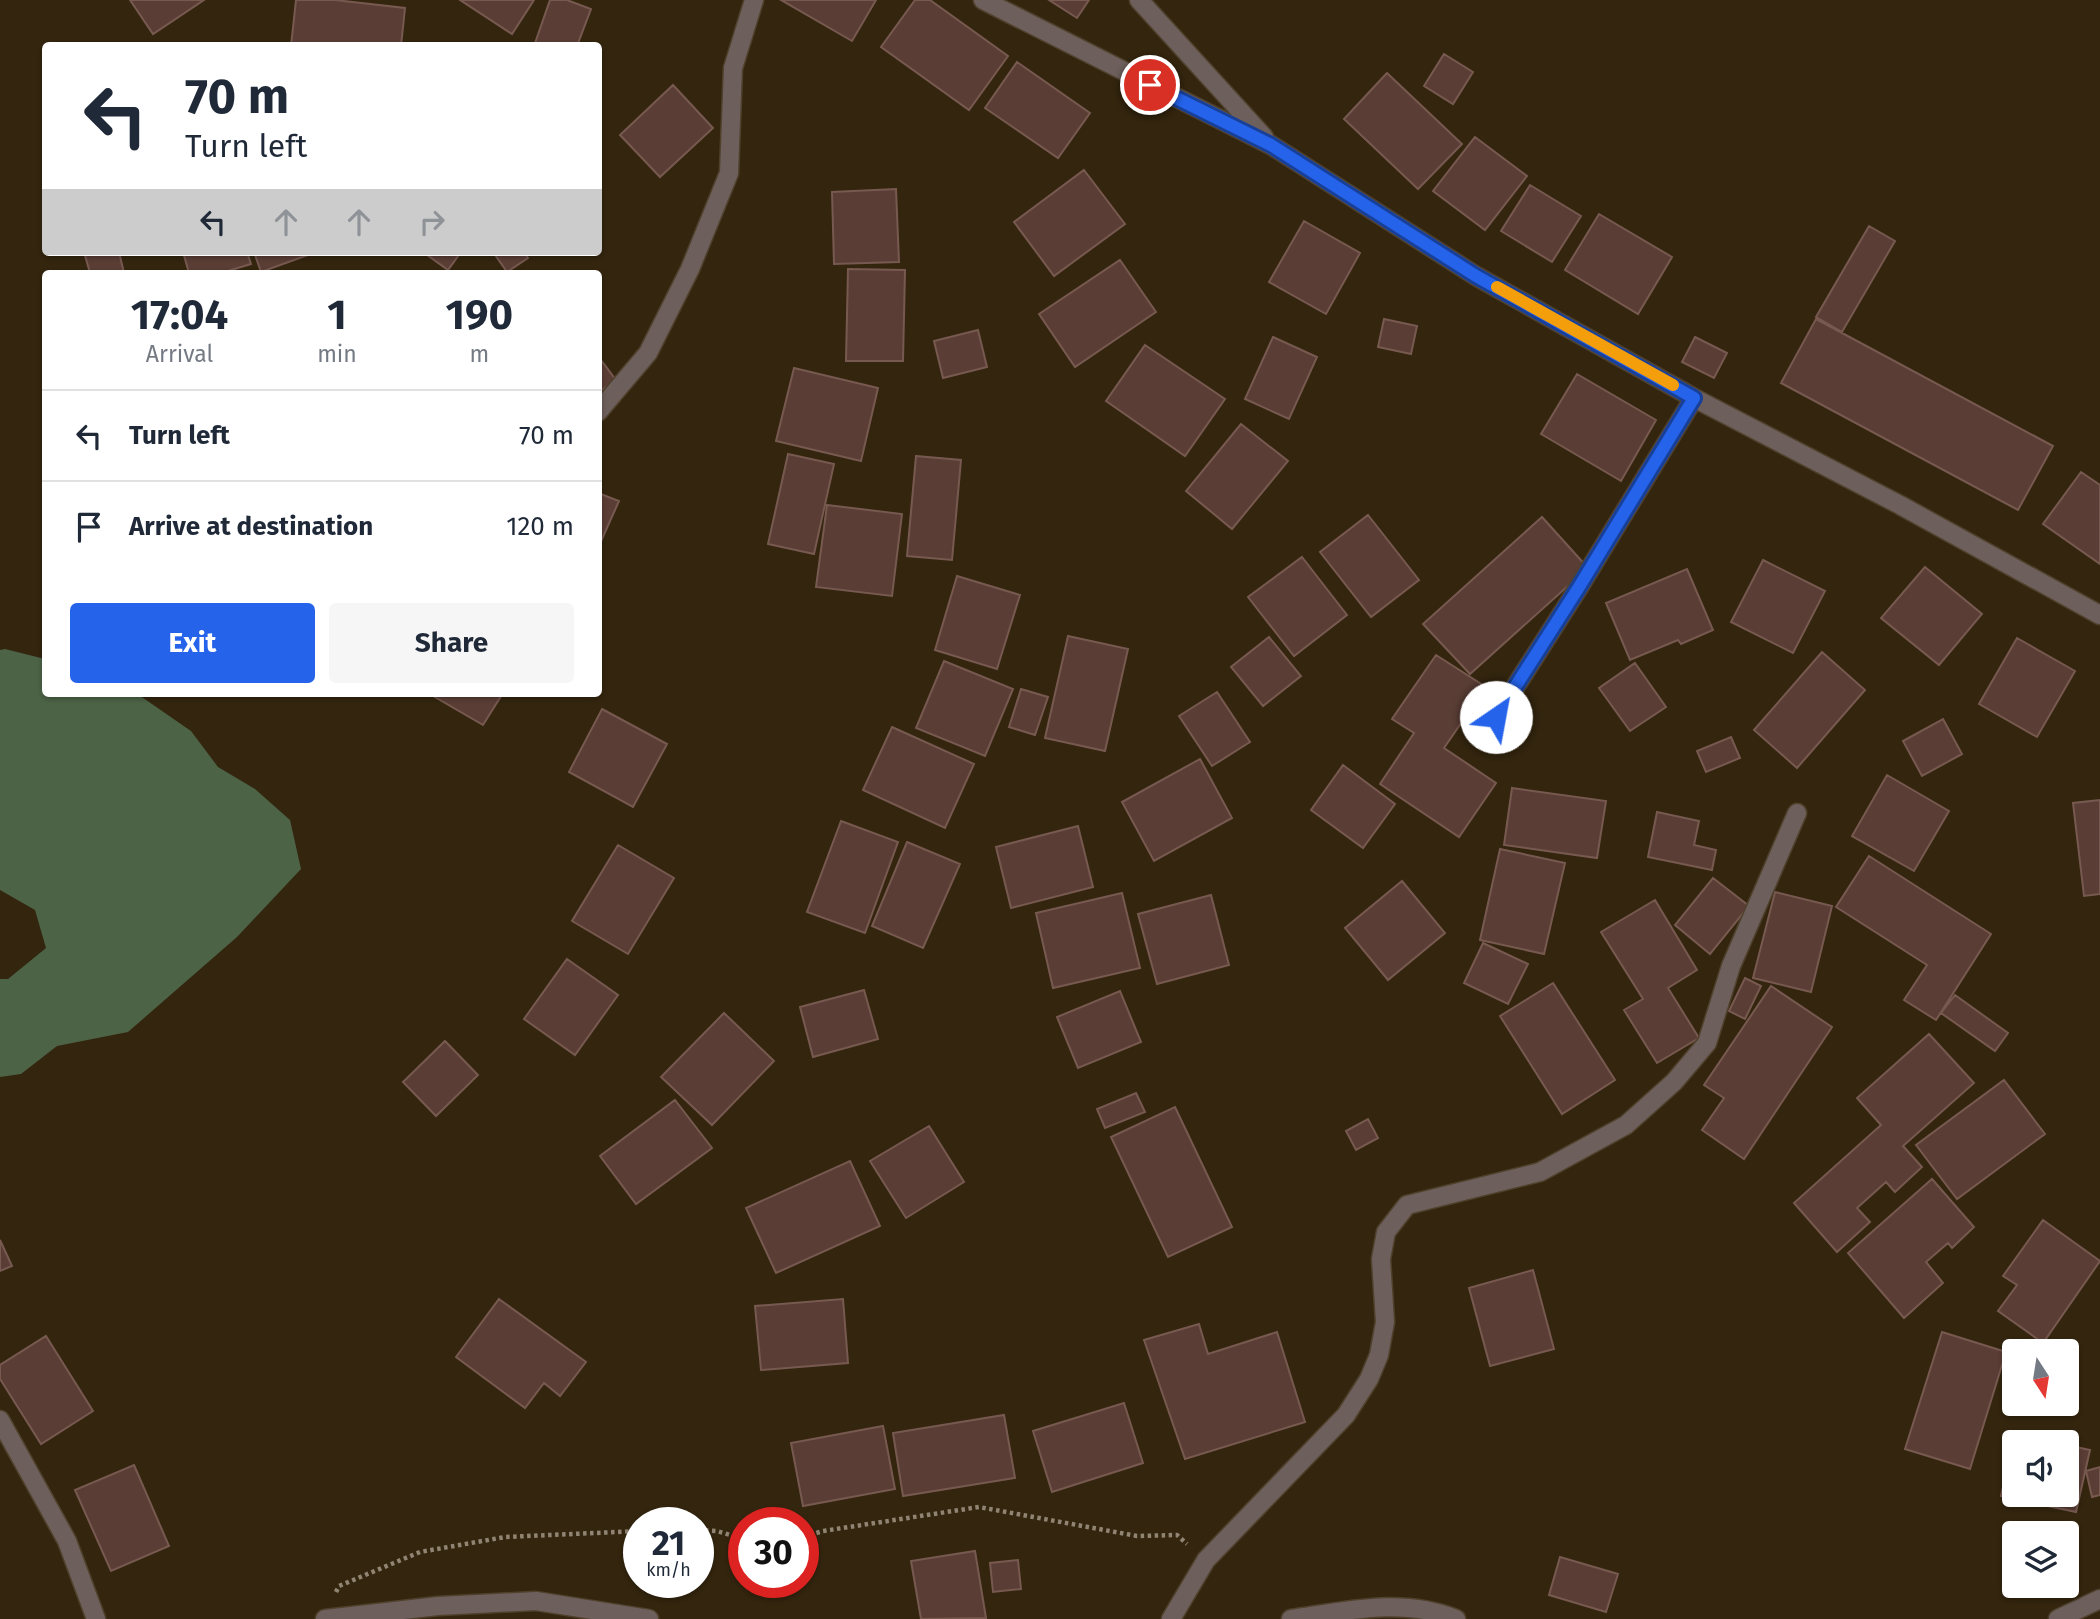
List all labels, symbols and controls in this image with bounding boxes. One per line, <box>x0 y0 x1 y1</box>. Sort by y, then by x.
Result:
pin <box>1120 55 1180 115</box>
icon: arrive <box>1131 66 1169 104</box>
text: 70 m <box>185 67 289 126</box>
icon: left <box>70 70 161 161</box>
text: Turn left <box>185 127 307 165</box>
icon: left <box>194 203 232 241</box>
icon: ahead <box>267 203 305 241</box>
icon: ahead <box>340 203 378 241</box>
icon: right <box>413 203 451 241</box>
text: 17:04 <box>131 290 228 340</box>
text: 1 <box>327 290 347 340</box>
text: 190 <box>446 290 513 340</box>
text: Arrival <box>146 340 213 368</box>
text: min <box>317 340 357 368</box>
text: m <box>470 340 489 368</box>
icon: left <box>70 417 108 455</box>
text: Turn left <box>129 420 230 451</box>
text: 70 m <box>519 420 574 451</box>
icon: arrive <box>70 508 108 546</box>
text: Arrive at destination <box>129 511 373 542</box>
text: 120 m <box>506 511 574 542</box>
button: Exit <box>70 603 315 683</box>
button: Share <box>329 603 574 683</box>
position arrow <box>1459 680 1533 754</box>
north arrow <box>2002 1339 2079 1416</box>
map controls <box>2002 1339 2079 1598</box>
button: sound <box>2002 1430 2079 1507</box>
speed limit sign: 30 <box>728 1507 819 1598</box>
button: layers <box>2002 1521 2079 1598</box>
text: 21 <box>652 1522 685 1564</box>
text: km/h <box>646 1559 691 1581</box>

